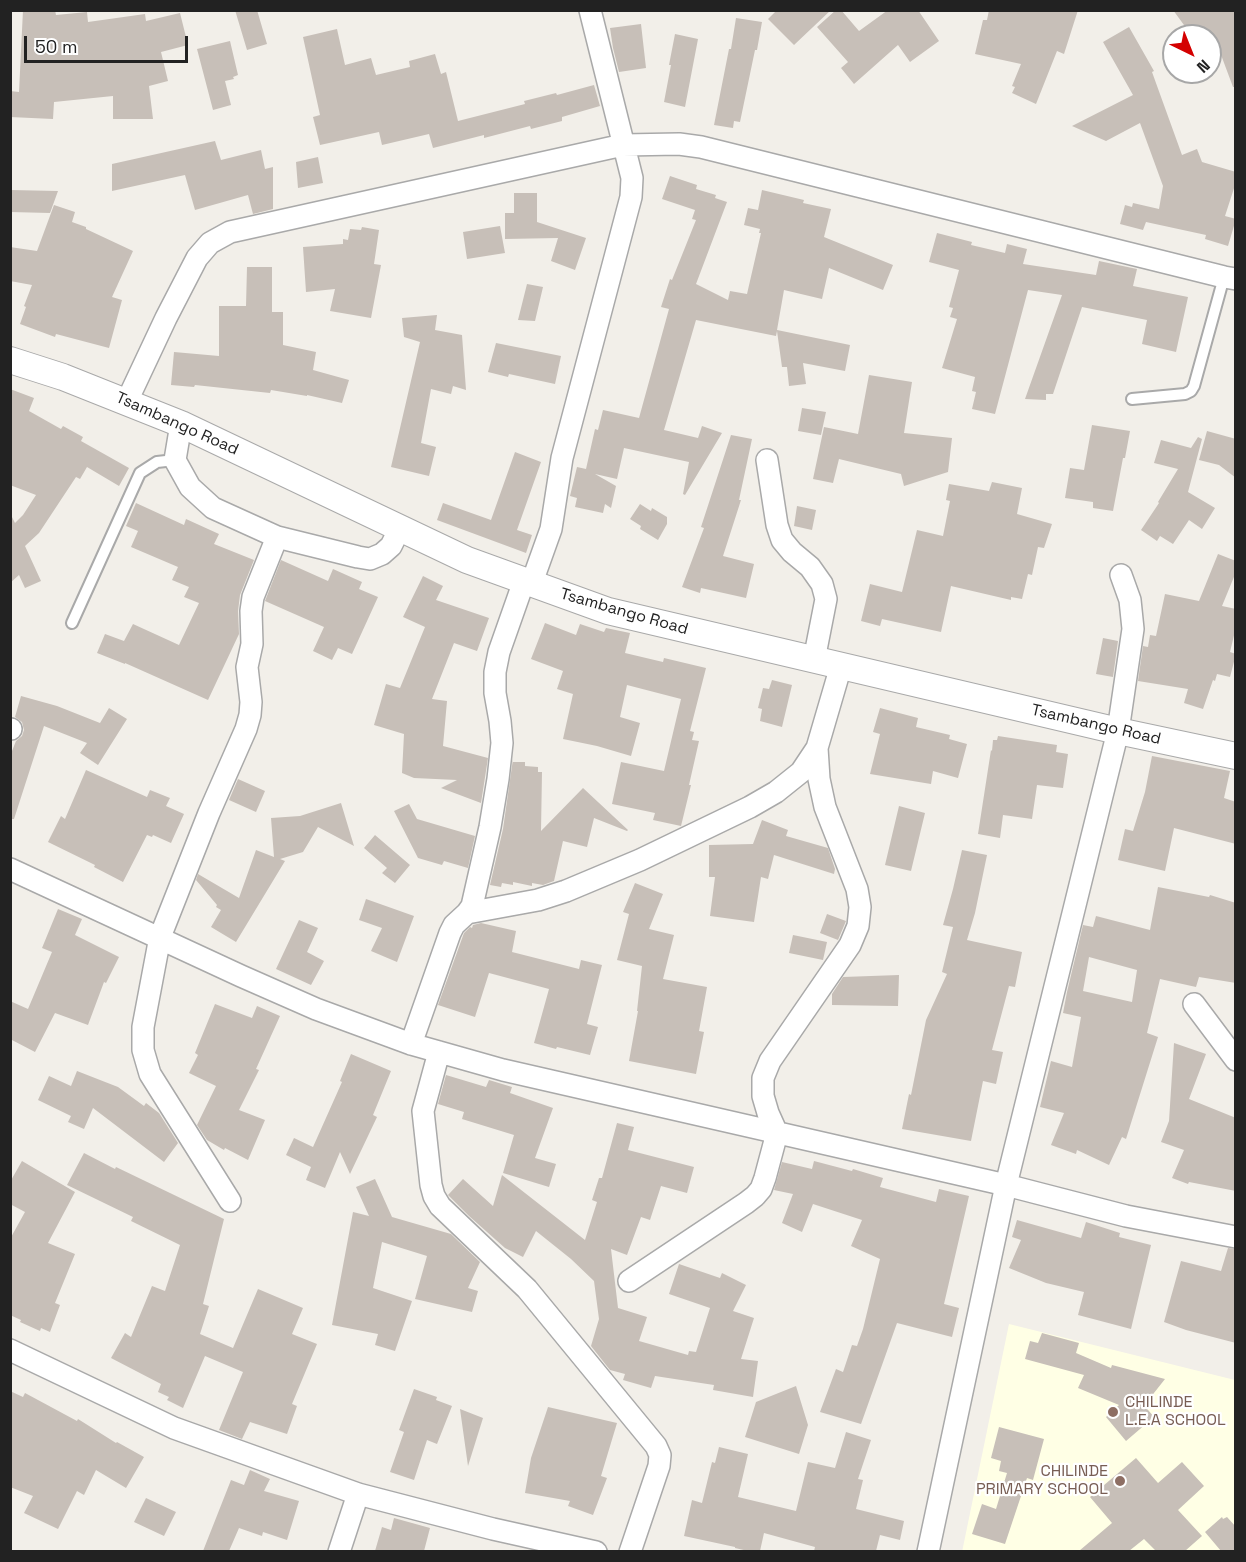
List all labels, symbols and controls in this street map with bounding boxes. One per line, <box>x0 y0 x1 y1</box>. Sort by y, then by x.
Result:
scale bar <box>27 24 190 62</box>
north arrow <box>1162 24 1222 84</box>
text: 50 m <box>35 35 77 58</box>
text: N <box>1192 55 1214 77</box>
street label: Tsambango Road <box>113 388 241 460</box>
street label: Tsambango Road <box>558 585 690 639</box>
street label: Tsambango Road <box>1029 701 1163 749</box>
place label: CHILINDE L.E.A SCHOOL <box>1125 1393 1226 1431</box>
marker: CHILINDE L.E.A SCHOOL <box>1106 1405 1120 1419</box>
place label: CHILINDE PRIMARY SCHOOL <box>976 1462 1108 1500</box>
marker: CHILINDE PRIMARY SCHOOL <box>1113 1474 1127 1488</box>

